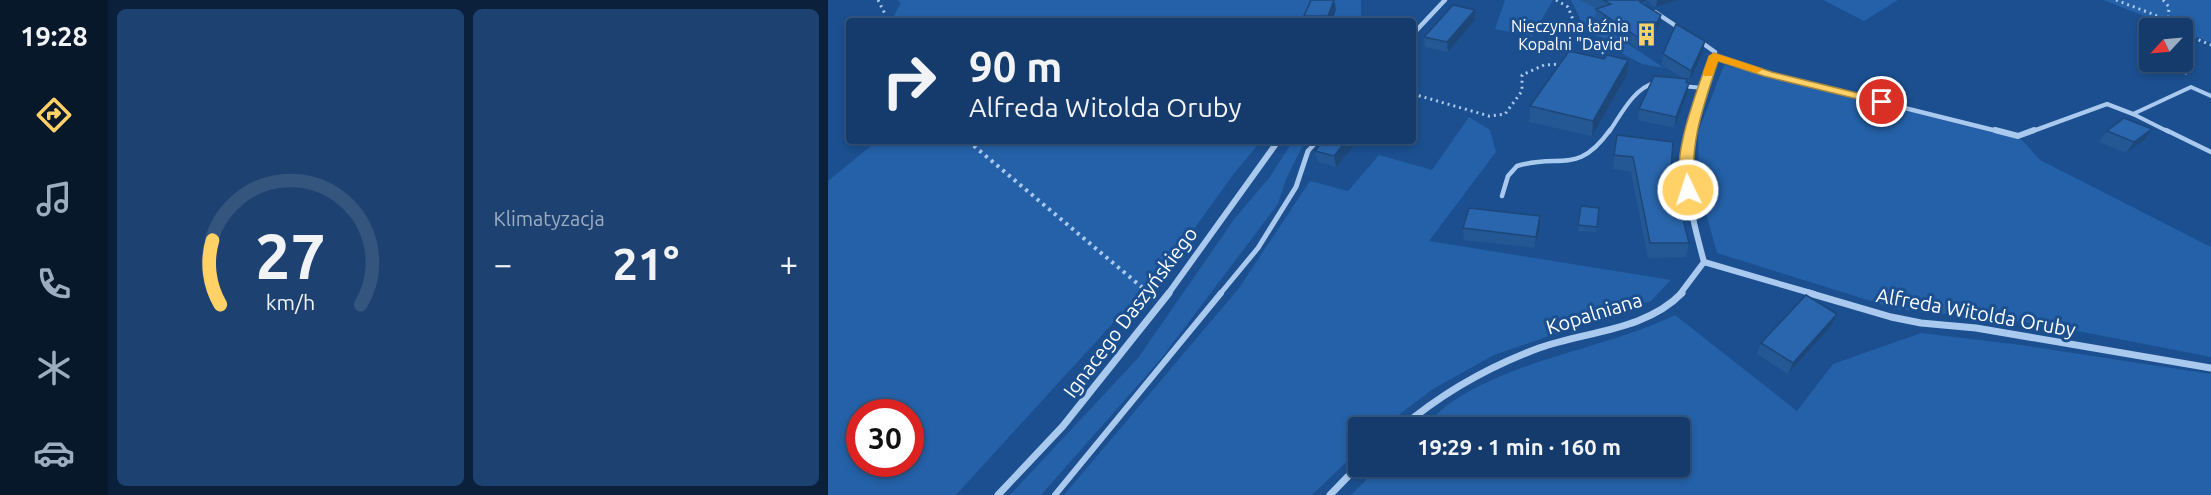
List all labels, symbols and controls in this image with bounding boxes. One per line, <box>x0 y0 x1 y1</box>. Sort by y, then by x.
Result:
place label: Nieczynna łaźnia Kopalni "David" <box>1511 17 1629 53</box>
north arrow <box>2139 18 2193 72</box>
map controls <box>2139 18 2193 72</box>
text: 19:28 <box>20 21 88 51</box>
building icon: Nieczynna łaźnia Kopalni "David" <box>1634 22 1660 48</box>
icon: right <box>870 42 948 120</box>
text: 90 m <box>969 43 1063 90</box>
pin <box>1856 76 1907 127</box>
icon: arrive <box>1865 85 1898 118</box>
text: Alfreda Witolda Oruby <box>969 92 1242 122</box>
icon: directions <box>33 94 75 136</box>
position arrow <box>1656 158 1720 222</box>
icon: music <box>33 178 75 220</box>
text: Klimatyzacja <box>494 207 605 230</box>
text: 27 <box>255 221 325 291</box>
street label: Ignacego Daszyńskiego <box>1058 222 1202 402</box>
text: 21° <box>612 238 679 289</box>
text: − <box>494 245 512 282</box>
text: + <box>779 245 798 282</box>
icon: phone <box>33 263 75 305</box>
street label: Alfreda Witolda Oruby <box>1875 283 2078 341</box>
street label: Kopalniana <box>1543 288 1645 338</box>
text: km/h <box>265 290 315 314</box>
icon: climate <box>33 347 75 389</box>
speed limit sign: 30 <box>846 399 924 477</box>
icon: car <box>33 432 75 474</box>
text: 19:29 · 1 min · 160 m <box>1417 434 1621 459</box>

